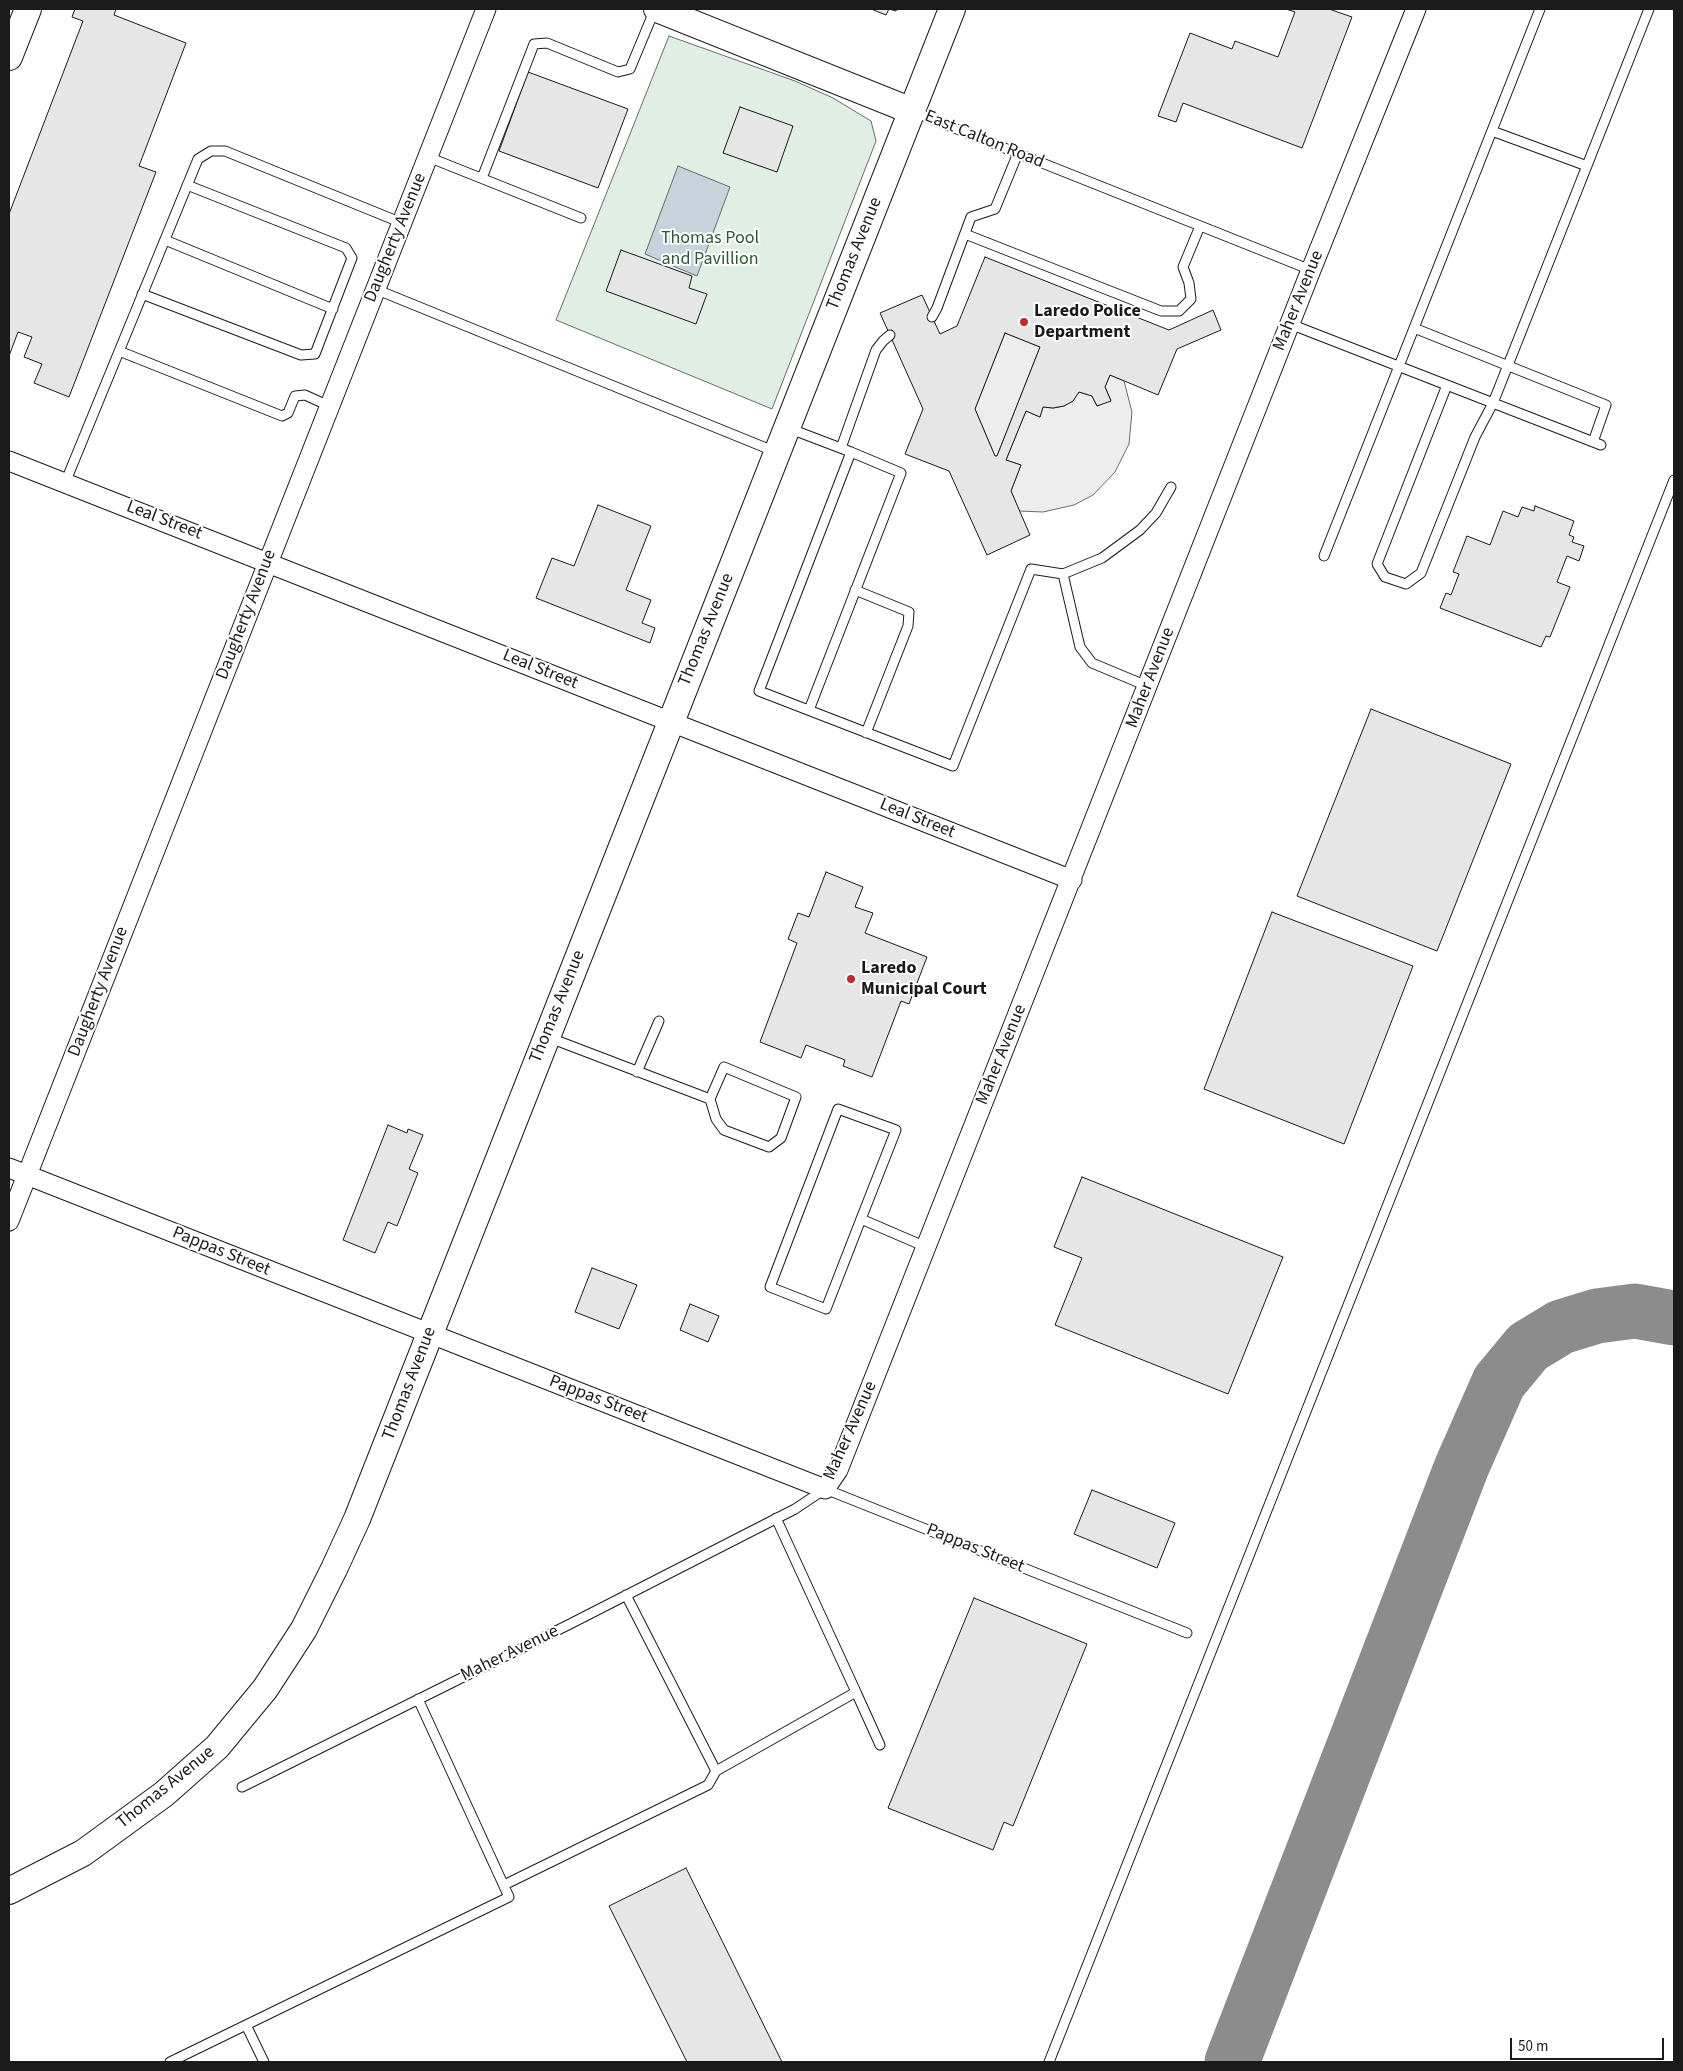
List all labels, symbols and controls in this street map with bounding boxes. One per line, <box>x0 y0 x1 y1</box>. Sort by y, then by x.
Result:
street label: East Calton Road <box>921 106 1047 174</box>
street label: Daugherty Avenue <box>360 170 432 306</box>
street label: Thomas Avenue <box>823 194 887 314</box>
park label: Thomas Pool and Pavillion <box>661 228 759 270</box>
street label: Maher Avenue <box>1269 248 1329 354</box>
place label: Laredo Police Department <box>1034 301 1141 344</box>
marker: Laredo Police Department <box>1018 316 1030 328</box>
street label: Leal Street <box>123 497 205 545</box>
street label: Daugherty Avenue <box>212 547 282 683</box>
street label: Thomas Avenue <box>675 570 739 690</box>
street label: Maher Avenue <box>1122 625 1180 731</box>
street label: Leal Street <box>499 645 581 695</box>
street label: Leal Street <box>876 794 958 844</box>
street label: Daugherty Avenue <box>64 924 134 1060</box>
street label: Thomas Avenue <box>526 947 590 1067</box>
place label: Laredo Municipal Court <box>861 958 987 1001</box>
marker: Laredo Municipal Court <box>845 973 857 985</box>
street label: Maher Avenue <box>972 1002 1032 1108</box>
street label: Pappas Street <box>169 1223 273 1281</box>
street label: Thomas Avenue <box>378 1324 442 1444</box>
street label: Pappas Street <box>546 1371 650 1429</box>
street label: Maher Avenue <box>820 1378 882 1484</box>
street label: Pappas Street <box>923 1520 1027 1578</box>
street label: Maher Avenue <box>458 1621 562 1687</box>
street label: Thomas Avenue <box>113 1742 219 1834</box>
scale bar <box>1513 2028 1667 2060</box>
text: 50 m <box>1518 2036 1548 2057</box>

